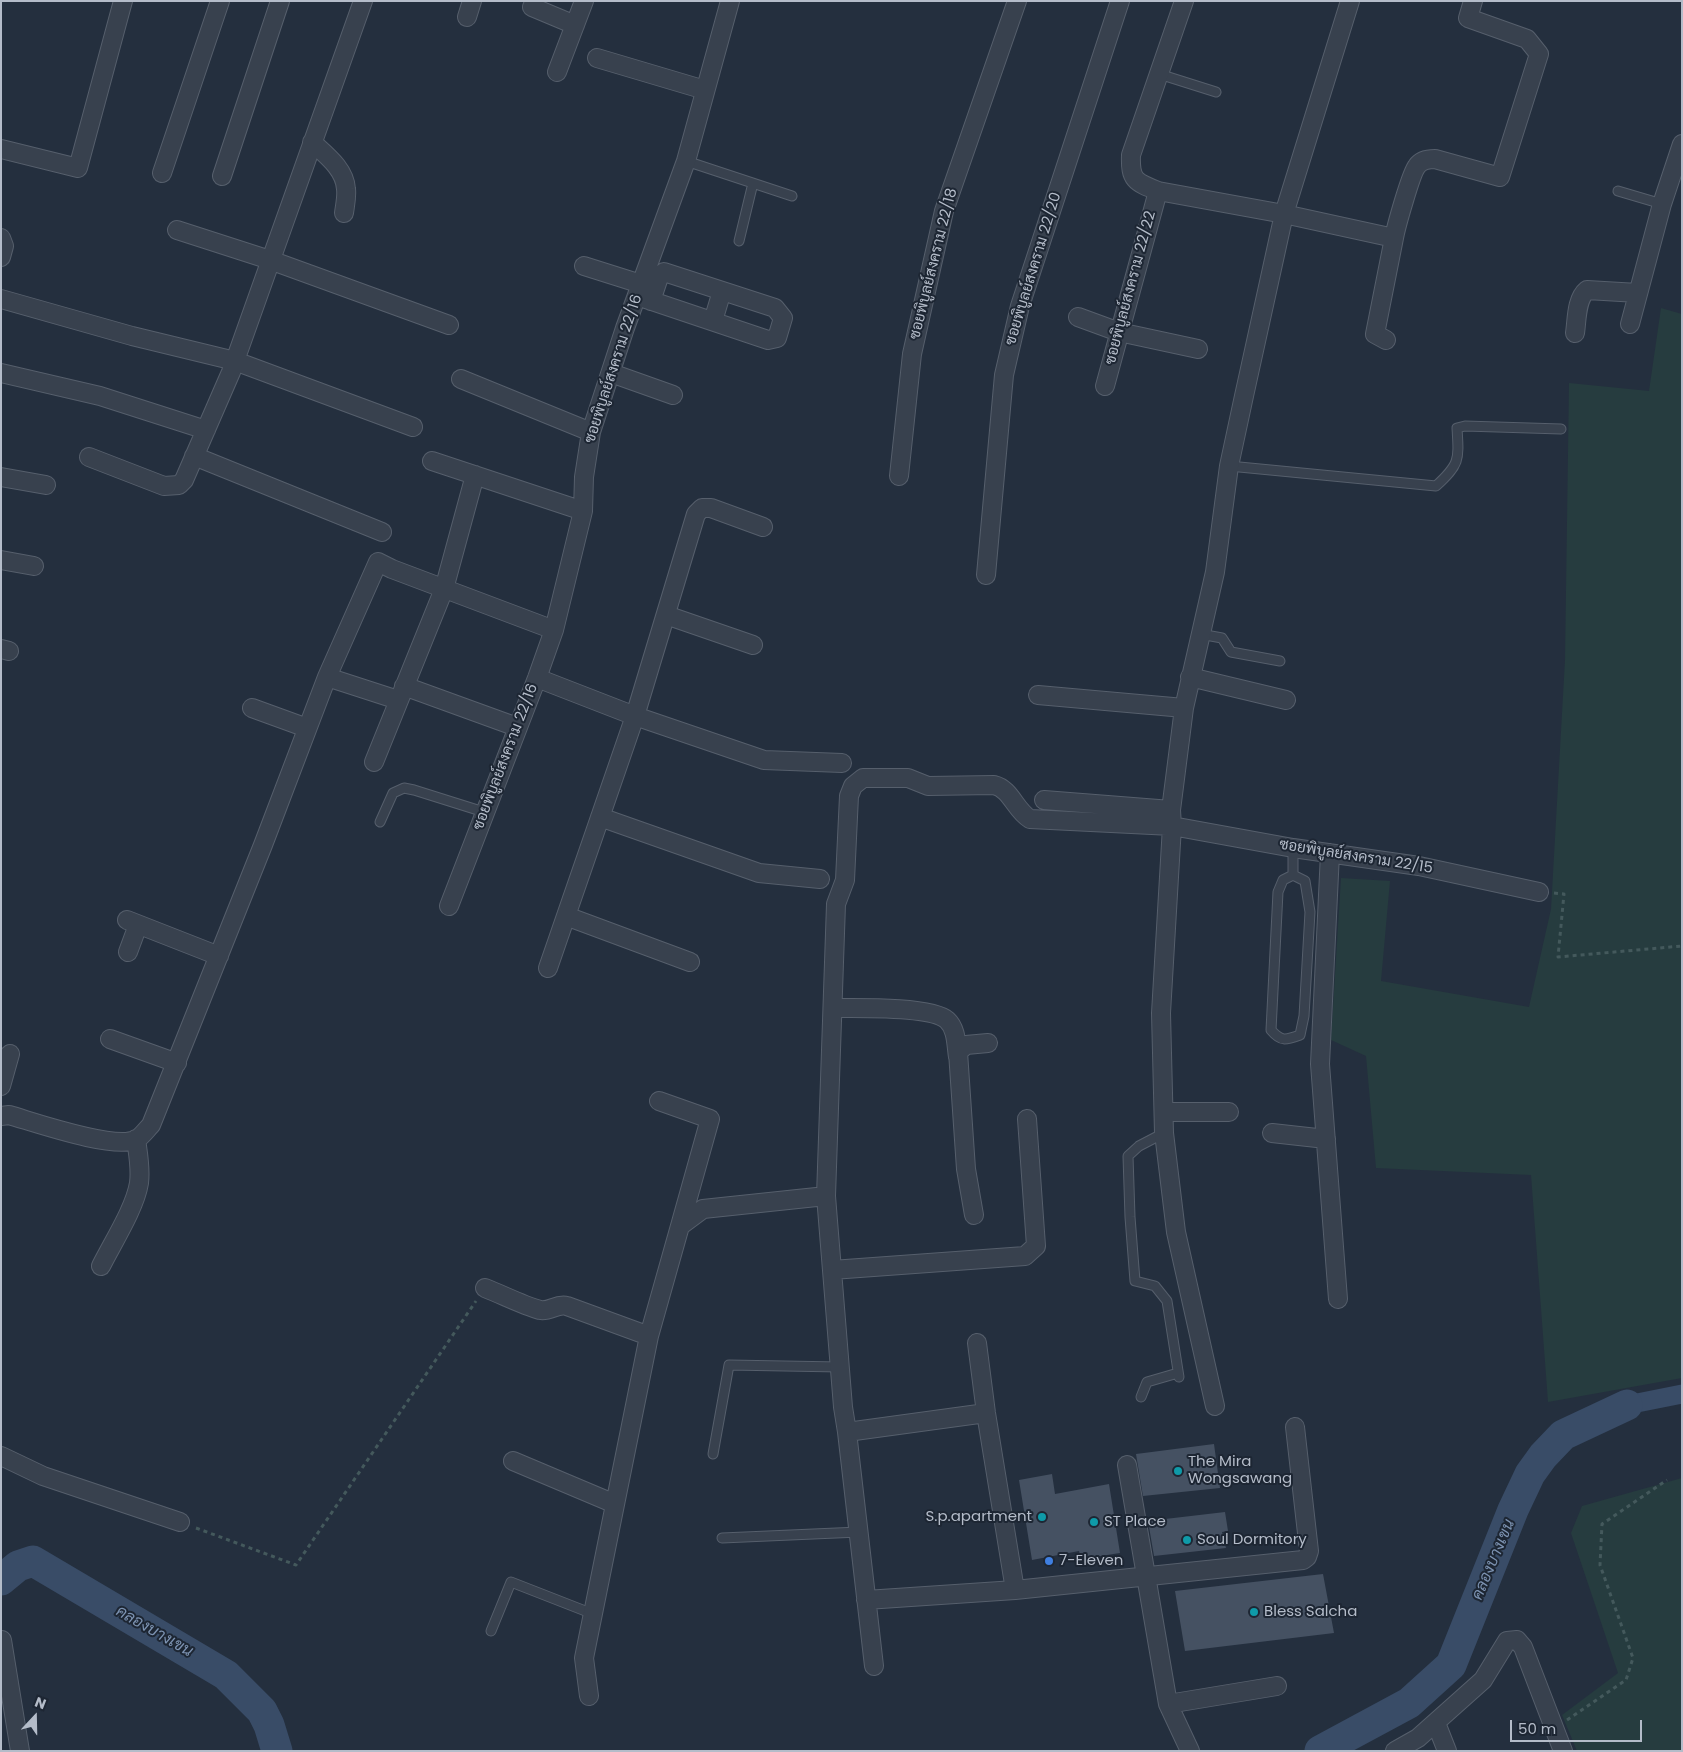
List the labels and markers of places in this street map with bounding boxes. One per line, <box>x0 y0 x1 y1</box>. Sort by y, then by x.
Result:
place label: The Mira Wongsawang <box>1188 1453 1292 1488</box>
marker: The Mira Wongsawang <box>1172 1465 1184 1477</box>
place label: S.p.apartment <box>925 1508 1032 1526</box>
marker: S.p.apartment <box>1036 1511 1048 1523</box>
place label: ST Place <box>1104 1513 1166 1531</box>
marker: ST Place <box>1088 1516 1100 1528</box>
place label: Soul Dormitory <box>1197 1531 1307 1549</box>
marker: Soul Dormitory <box>1181 1534 1193 1546</box>
place label: 7-Eleven <box>1059 1552 1123 1570</box>
marker: 7-Eleven <box>1043 1555 1055 1567</box>
place label: Bless Salcha <box>1264 1603 1357 1621</box>
marker: Bless Salcha <box>1248 1606 1260 1618</box>

